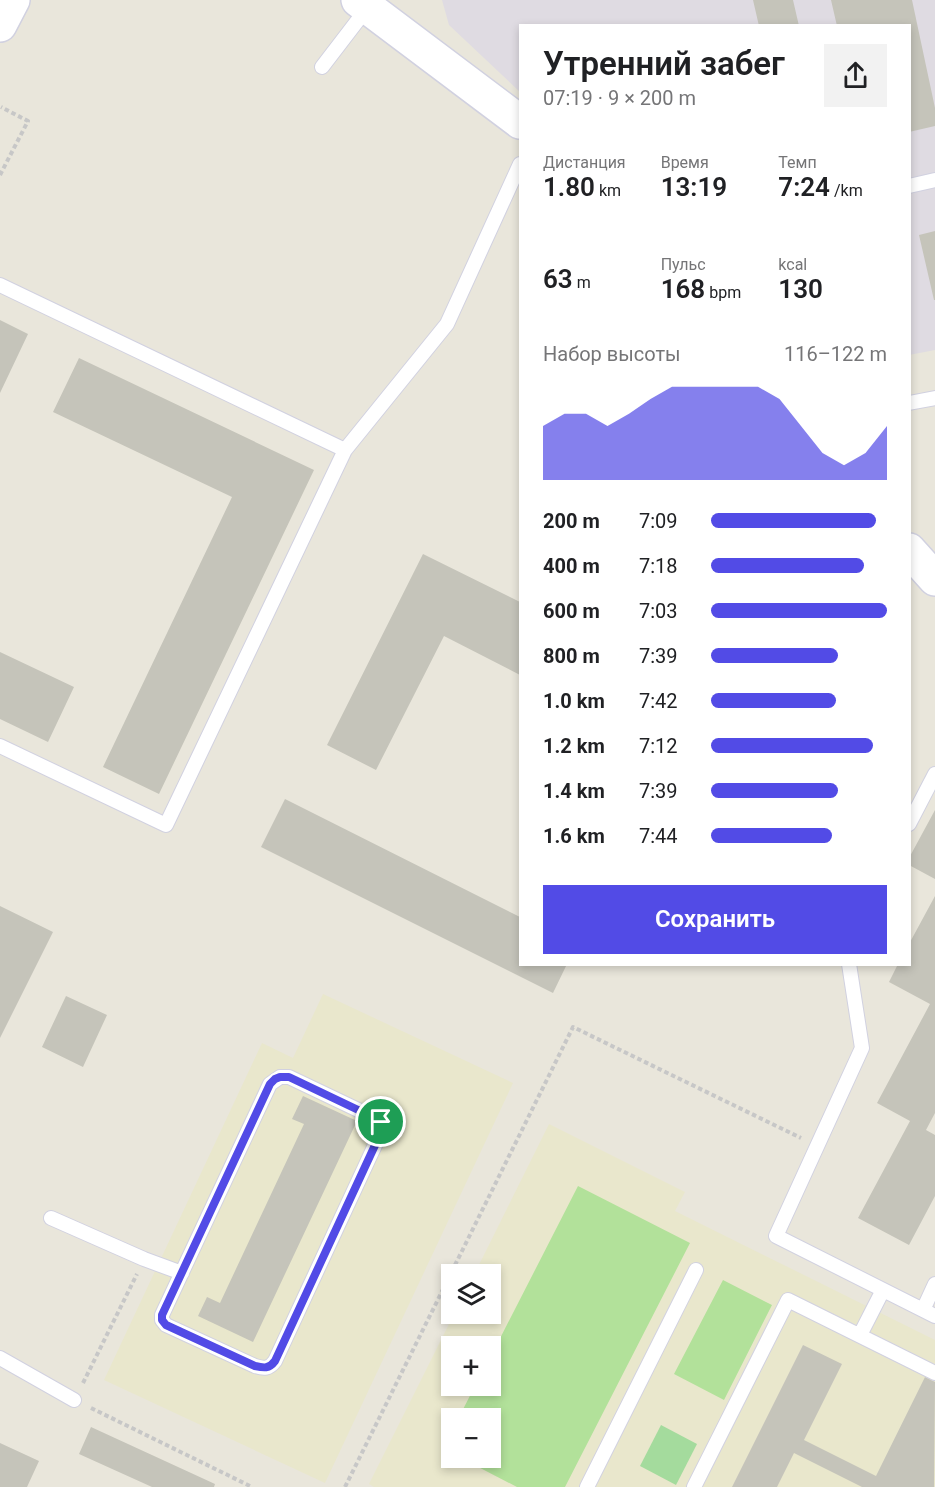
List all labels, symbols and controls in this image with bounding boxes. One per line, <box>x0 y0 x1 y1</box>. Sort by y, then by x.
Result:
text: Утренний забег <box>543 44 785 83</box>
button: share <box>824 44 887 107</box>
text: 07:19 · 9 × 200 m <box>543 86 696 110</box>
text: Дистанция <box>543 153 626 172</box>
text: Время <box>661 153 709 172</box>
text: Темп <box>778 153 817 172</box>
text: 1.80 <box>543 172 595 202</box>
text: 13:19 <box>661 172 727 202</box>
text: 7:24 <box>778 172 830 202</box>
text: km <box>595 181 621 200</box>
text: /km <box>830 181 863 200</box>
text: Пульс <box>661 255 706 274</box>
text: kcal <box>778 255 807 274</box>
text: 63 <box>543 264 573 294</box>
text: m <box>573 273 591 292</box>
text: 168 <box>661 274 705 304</box>
text: 130 <box>778 274 823 304</box>
text: bpm <box>705 283 741 302</box>
text: Набор высоты <box>543 342 681 366</box>
text: 116–122 m <box>784 342 887 366</box>
text: 200 m <box>543 509 600 533</box>
text: 7:09 <box>639 509 678 533</box>
text: 400 m <box>543 554 600 578</box>
text: 7:18 <box>639 554 678 578</box>
text: 600 m <box>543 599 600 623</box>
text: 7:03 <box>639 599 678 623</box>
text: 800 m <box>543 644 600 668</box>
text: 7:39 <box>639 644 678 668</box>
text: 1.0 km <box>543 689 605 713</box>
text: 7:42 <box>639 689 678 713</box>
text: 1.2 km <box>543 734 605 758</box>
text: 7:12 <box>639 734 678 758</box>
text: 1.4 km <box>543 779 605 803</box>
text: 7:39 <box>639 779 678 803</box>
text: 1.6 km <box>543 824 605 848</box>
text: 7:44 <box>639 824 678 848</box>
button: Сохранить <box>543 885 887 954</box>
pin <box>355 1096 406 1147</box>
icon: arrive <box>364 1105 397 1138</box>
map controls <box>441 1264 501 1468</box>
button: layers <box>441 1264 501 1324</box>
button: + <box>441 1336 501 1396</box>
button: − <box>441 1408 501 1468</box>

